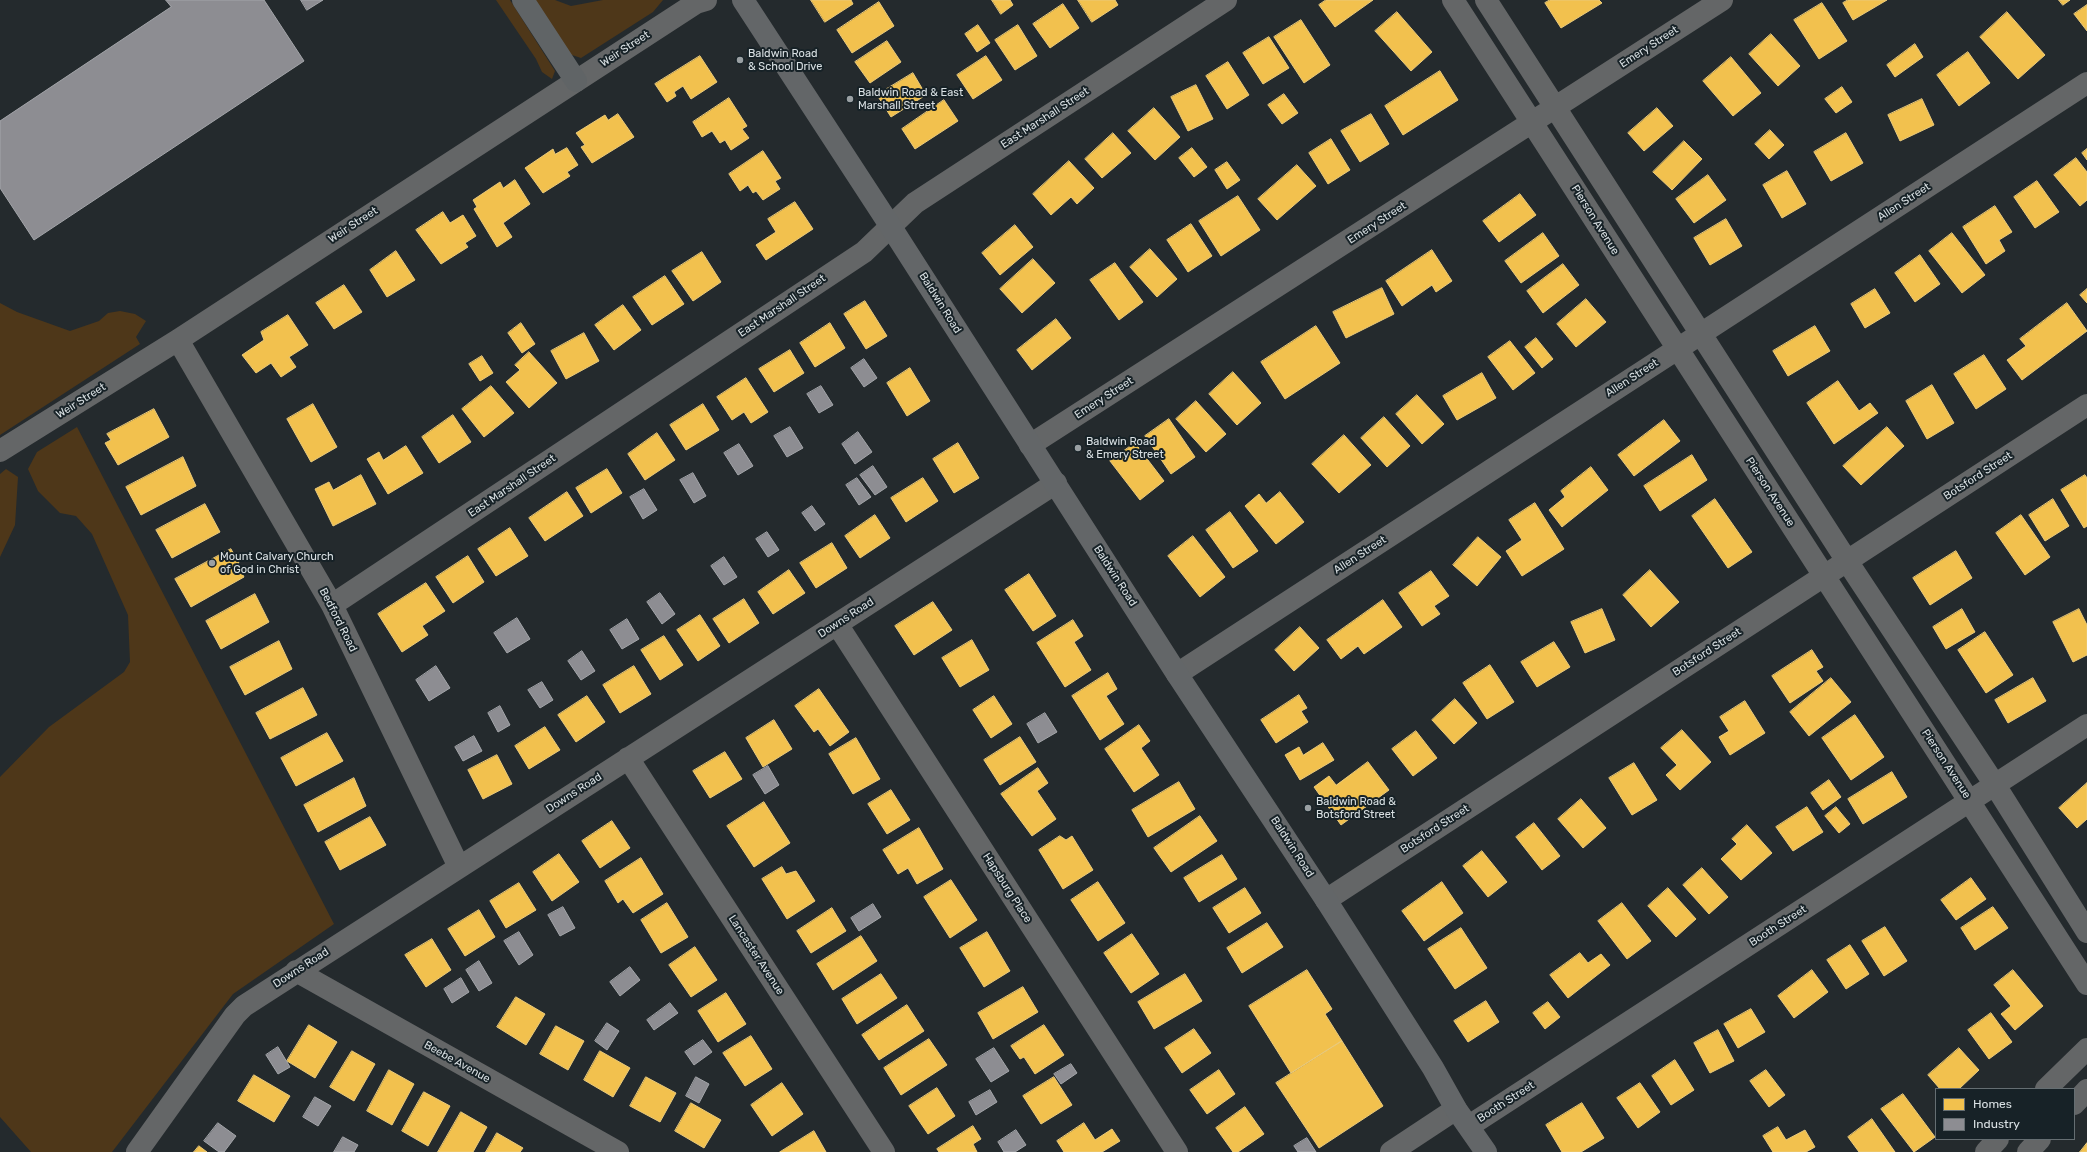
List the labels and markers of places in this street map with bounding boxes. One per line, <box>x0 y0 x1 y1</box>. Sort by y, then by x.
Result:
place label: Baldwin Road & School Drive <box>748 47 822 73</box>
marker: Baldwin Road & School Drive <box>735 55 745 65</box>
place label: Baldwin Road & East Marshall Street <box>858 86 963 112</box>
marker: Baldwin Road & East Marshall Street <box>845 94 855 104</box>
place label: Baldwin Road & Emery Street <box>1086 435 1164 461</box>
marker: Baldwin Road & Emery Street <box>1073 443 1083 453</box>
place label: Mount Calvary Church of God in Christ <box>220 550 334 576</box>
marker: Mount Calvary Church of God in Christ <box>207 558 217 568</box>
place label: Baldwin Road & Botsford Street <box>1316 795 1396 821</box>
marker: Baldwin Road & Botsford Street <box>1303 803 1313 813</box>

